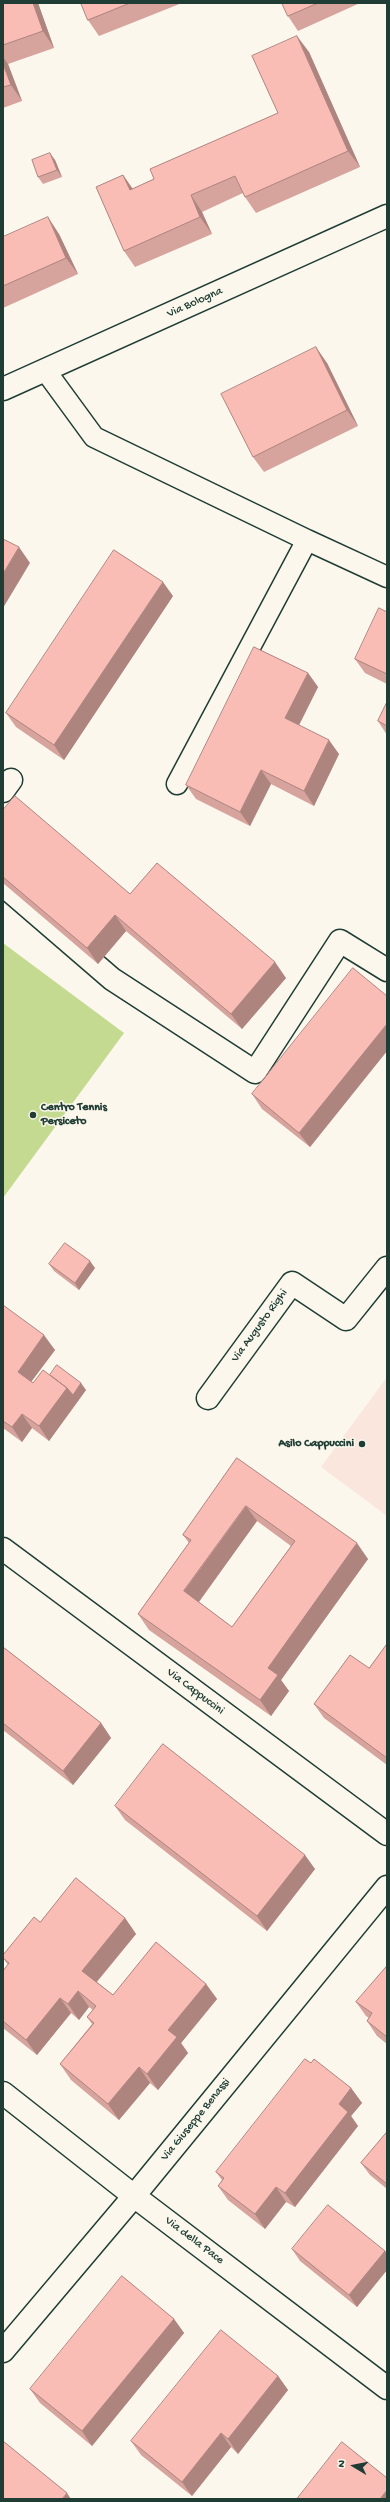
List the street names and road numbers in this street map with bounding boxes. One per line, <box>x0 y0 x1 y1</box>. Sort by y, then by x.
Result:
street label: Via Bologna <box>165 284 225 322</box>
street label: Via Augusto Righi <box>229 1287 291 1365</box>
street label: Via Cappuccini <box>163 1666 227 1718</box>
street label: Via Giuseppe Benassi <box>158 2076 234 2164</box>
street label: Via della Pace <box>162 2214 226 2268</box>

